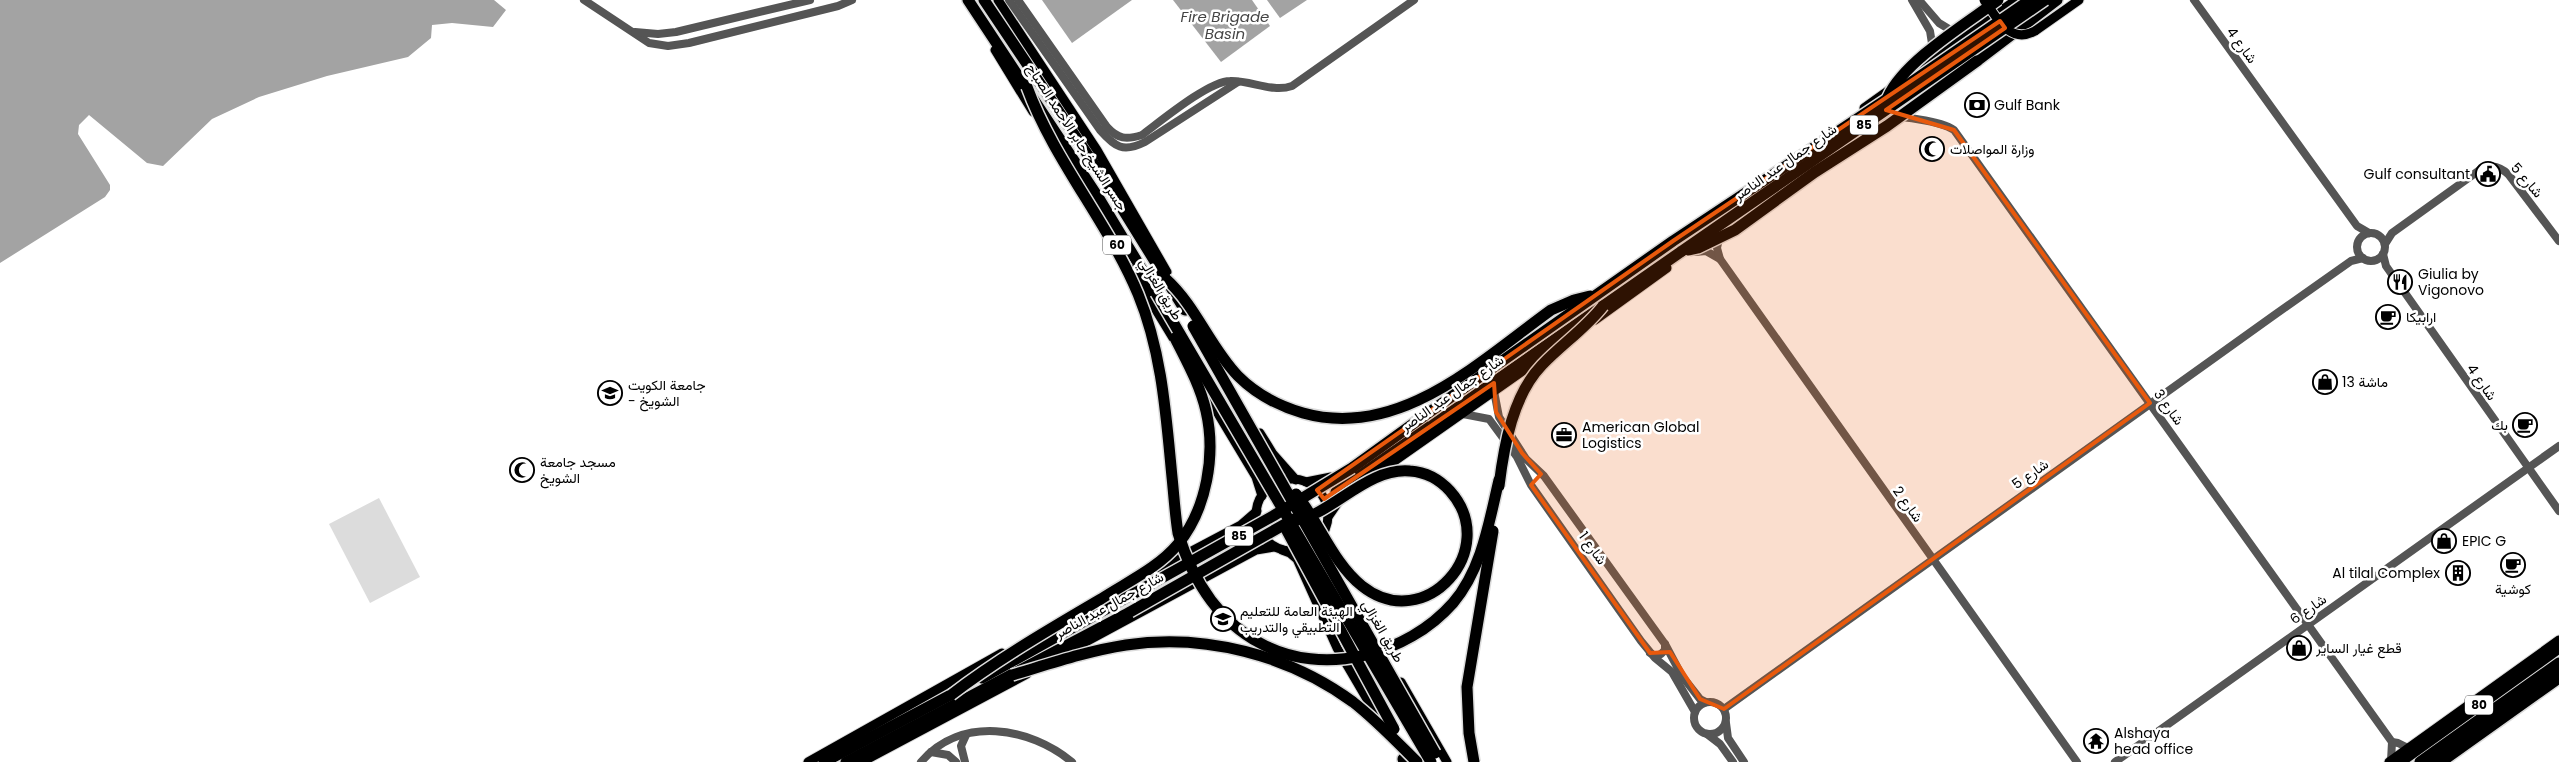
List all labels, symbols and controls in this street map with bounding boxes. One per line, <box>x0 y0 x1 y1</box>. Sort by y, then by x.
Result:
water label: Fire Brigade Basin <box>1181 6 1269 44</box>
street label: شارع 4 <box>2221 23 2262 68</box>
street label: جسر الشيخ جابر الأحمد الصباح <box>1021 59 1132 215</box>
bank icon: Gulf Bank <box>1964 92 1990 118</box>
place label: Gulf Bank <box>1994 95 2061 115</box>
road number: 85 <box>1850 116 1878 134</box>
street label: شارع جمال عبد الناصر <box>1729 119 1841 207</box>
mosque icon: وزارة المواصلات <box>1919 136 1945 162</box>
place label: وزارة المواصلات <box>1950 139 2034 159</box>
street label: شارع 5 <box>2505 158 2548 203</box>
public building icon: Gulf consultant <box>2475 161 2501 187</box>
place label: Gulf consultant <box>2364 164 2470 184</box>
road number: 60 <box>1103 236 1131 254</box>
street label: طريق الغزالي <box>1133 254 1187 325</box>
place label: Giulia by Vigonovo <box>2418 264 2484 300</box>
restaurant icon: Giulia by Vigonovo <box>2387 269 2413 295</box>
cafe icon: ارابيكا <box>2375 304 2401 330</box>
place label: ارابيكا <box>2406 307 2436 327</box>
street label: شارع جمال عبد الناصر <box>1396 350 1508 438</box>
street label: شارع 4 <box>2461 360 2502 405</box>
shop icon: ماشة 13 <box>2312 369 2338 395</box>
place label: ماشة 13 <box>2342 372 2388 392</box>
place label: جامعة الكويت - الشويخ <box>628 375 706 412</box>
school or university icon: جامعة الكويت - الشويخ <box>597 380 623 406</box>
street label: شارع 3 <box>2148 385 2189 430</box>
cafe icon: بك <box>2512 412 2538 438</box>
place label: بك <box>2491 415 2508 435</box>
place label: American Global Logistics <box>1582 417 1700 453</box>
office icon: American Global Logistics <box>1551 422 1577 448</box>
place label: مسجد جامعة الشويخ <box>540 452 616 489</box>
street label: شارع 5 <box>2008 454 2053 495</box>
mosque icon: مسجد جامعة الشويخ <box>509 457 535 483</box>
street label: شارع 2 <box>1887 482 1928 527</box>
road number: 85 <box>1225 526 1253 546</box>
street label: شارع 1 <box>1573 527 1612 569</box>
shop icon: EPIC G <box>2431 528 2457 554</box>
place label: EPIC G <box>2462 531 2506 551</box>
cafe icon: كوشية <box>2500 552 2526 578</box>
building icon: Al tilal Complex <box>2445 560 2471 586</box>
place label: Al tilal Complex <box>2332 563 2440 583</box>
street label: شارع جمال عبد الناصر <box>1050 567 1168 645</box>
place label: كوشية <box>2495 579 2531 599</box>
street label: شارع 6 <box>2286 589 2331 630</box>
street label: طريق الغزالي <box>1355 596 1409 667</box>
place label: الهيئة العامة للتعليم التطبيقي والتدريب <box>1240 601 1353 639</box>
school or university icon: الهيئة العامة للتعليم التطبيقي والتدريب <box>1210 606 1236 632</box>
shop icon: قطع غيار الساير <box>2286 635 2312 661</box>
place label: قطع غيار الساير <box>2315 638 2402 659</box>
road number: 80 <box>2465 696 2493 714</box>
place label: Alshaya head office <box>2114 723 2193 759</box>
temple icon: Alshaya head office <box>2083 728 2109 754</box>

